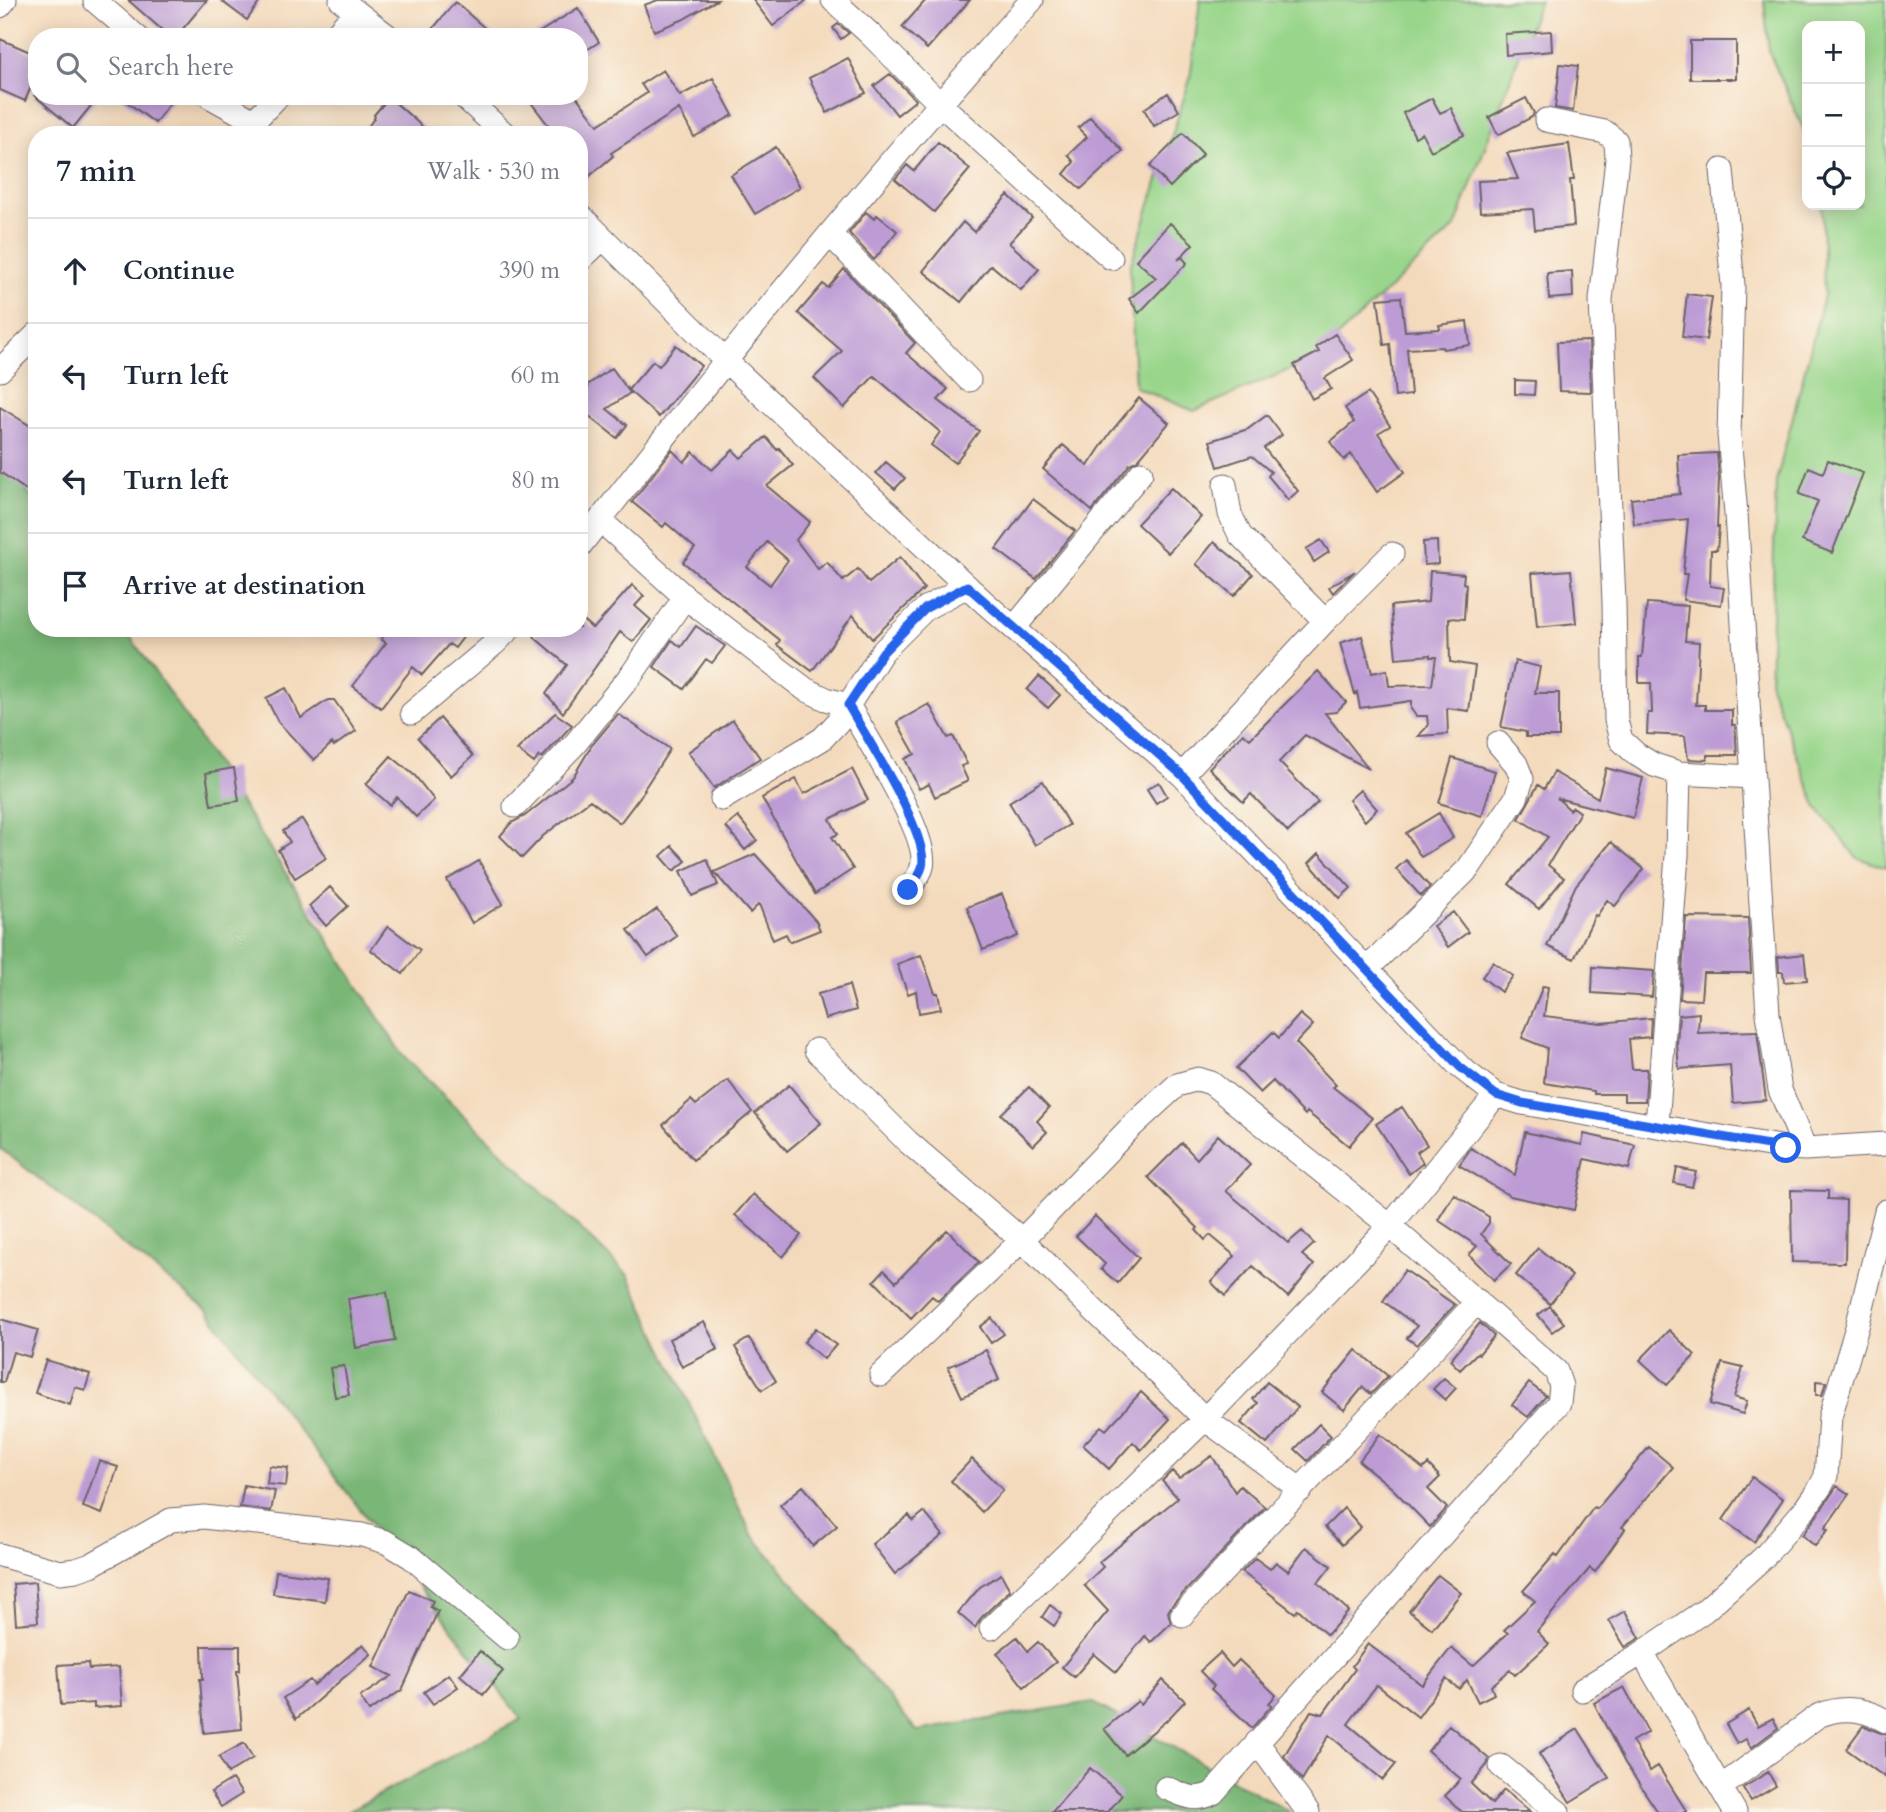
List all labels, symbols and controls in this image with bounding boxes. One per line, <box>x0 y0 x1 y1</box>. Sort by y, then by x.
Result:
map controls <box>1802 21 1865 210</box>
button: + <box>1802 21 1865 84</box>
search box <box>28 28 588 105</box>
icon: search <box>52 48 90 86</box>
text: Search here <box>108 49 234 84</box>
button: − <box>1802 84 1865 147</box>
button: locate <box>1802 147 1865 210</box>
text: 7 min <box>56 151 136 192</box>
text: Walk · 530 m <box>427 156 560 187</box>
icon: ahead <box>56 252 94 290</box>
text: Continue <box>123 253 235 288</box>
text: 390 m <box>499 255 560 286</box>
icon: left <box>56 357 94 395</box>
text: Turn left <box>123 358 228 393</box>
text: 60 m <box>511 360 560 391</box>
icon: left <box>56 462 94 500</box>
text: Turn left <box>123 463 228 498</box>
text: 80 m <box>511 465 560 496</box>
icon: arrive <box>56 567 94 605</box>
text: Arrive at destination <box>123 568 366 603</box>
route end <box>892 874 923 905</box>
route start <box>1770 1132 1801 1163</box>

